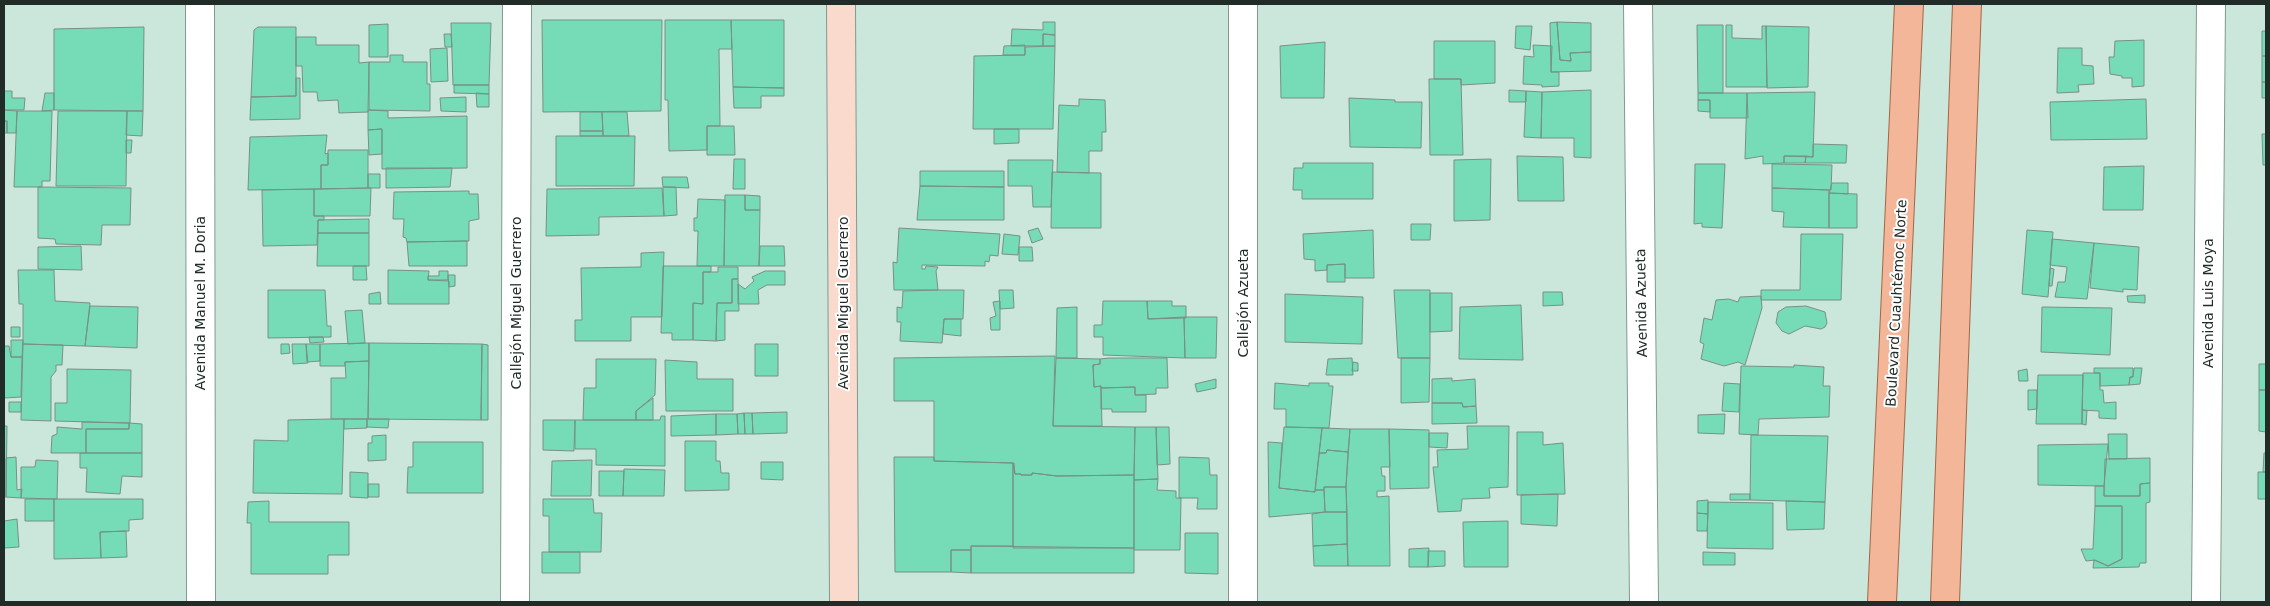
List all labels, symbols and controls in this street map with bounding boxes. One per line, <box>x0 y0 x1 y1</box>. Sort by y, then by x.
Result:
street label: Boulevard Cuauhtémoc Norte <box>1883 199 1909 407</box>
street label: Avenida Manuel M. Doria <box>192 216 208 390</box>
street label: Callejón Miguel Guerrero <box>508 216 524 390</box>
street label: Avenida Miguel Guerrero <box>835 217 851 389</box>
street label: Avenida Luis Moya <box>2200 238 2216 368</box>
street label: Callejón Azueta <box>1235 248 1251 358</box>
street label: Avenida Azueta <box>1632 248 1650 358</box>

